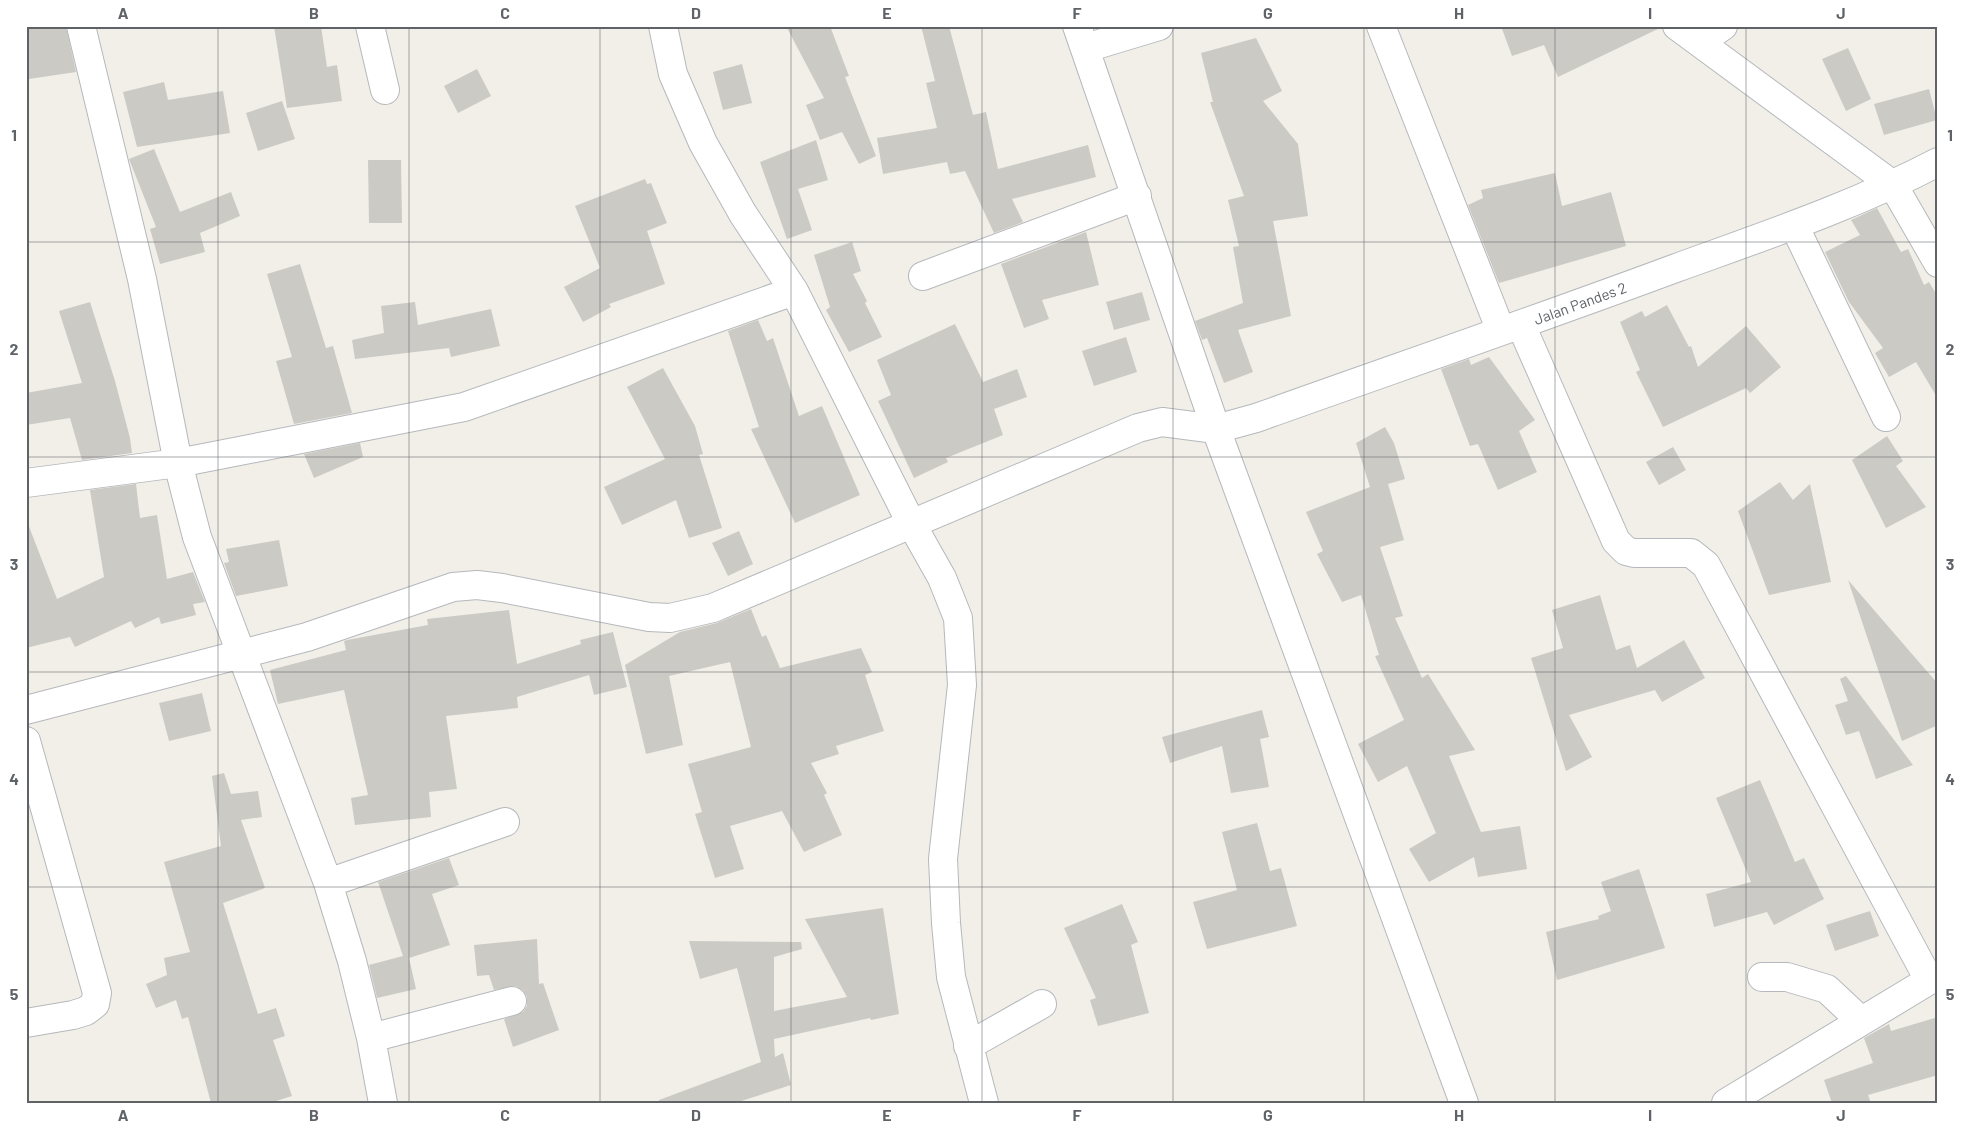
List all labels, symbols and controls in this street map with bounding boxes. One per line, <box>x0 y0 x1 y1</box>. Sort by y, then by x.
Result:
text: A <box>118 3 129 22</box>
text: B <box>309 3 319 22</box>
text: C <box>500 3 510 22</box>
text: D <box>691 3 701 22</box>
text: E <box>882 3 892 22</box>
text: F <box>1073 3 1082 22</box>
text: G <box>1263 3 1273 22</box>
text: H <box>1454 3 1464 22</box>
text: I <box>1648 3 1652 22</box>
text: J <box>1836 3 1846 22</box>
text: 1 <box>11 125 17 144</box>
text: 1 <box>1947 125 1953 144</box>
street label: Jalan Pandes 2 <box>1531 278 1629 328</box>
text: 2 <box>10 339 19 358</box>
text: 2 <box>1946 339 1955 358</box>
text: 3 <box>10 554 18 573</box>
text: 3 <box>1946 554 1954 573</box>
text: 4 <box>9 769 19 788</box>
text: 4 <box>1945 769 1955 788</box>
text: 5 <box>10 984 19 1003</box>
text: 5 <box>1946 984 1955 1003</box>
text: A <box>118 1105 129 1124</box>
text: B <box>309 1105 319 1124</box>
text: C <box>500 1105 510 1124</box>
text: D <box>691 1105 701 1124</box>
text: E <box>882 1105 892 1124</box>
text: F <box>1073 1105 1082 1124</box>
text: G <box>1263 1105 1273 1124</box>
text: H <box>1454 1105 1464 1124</box>
text: I <box>1648 1105 1652 1124</box>
text: J <box>1836 1105 1846 1124</box>

